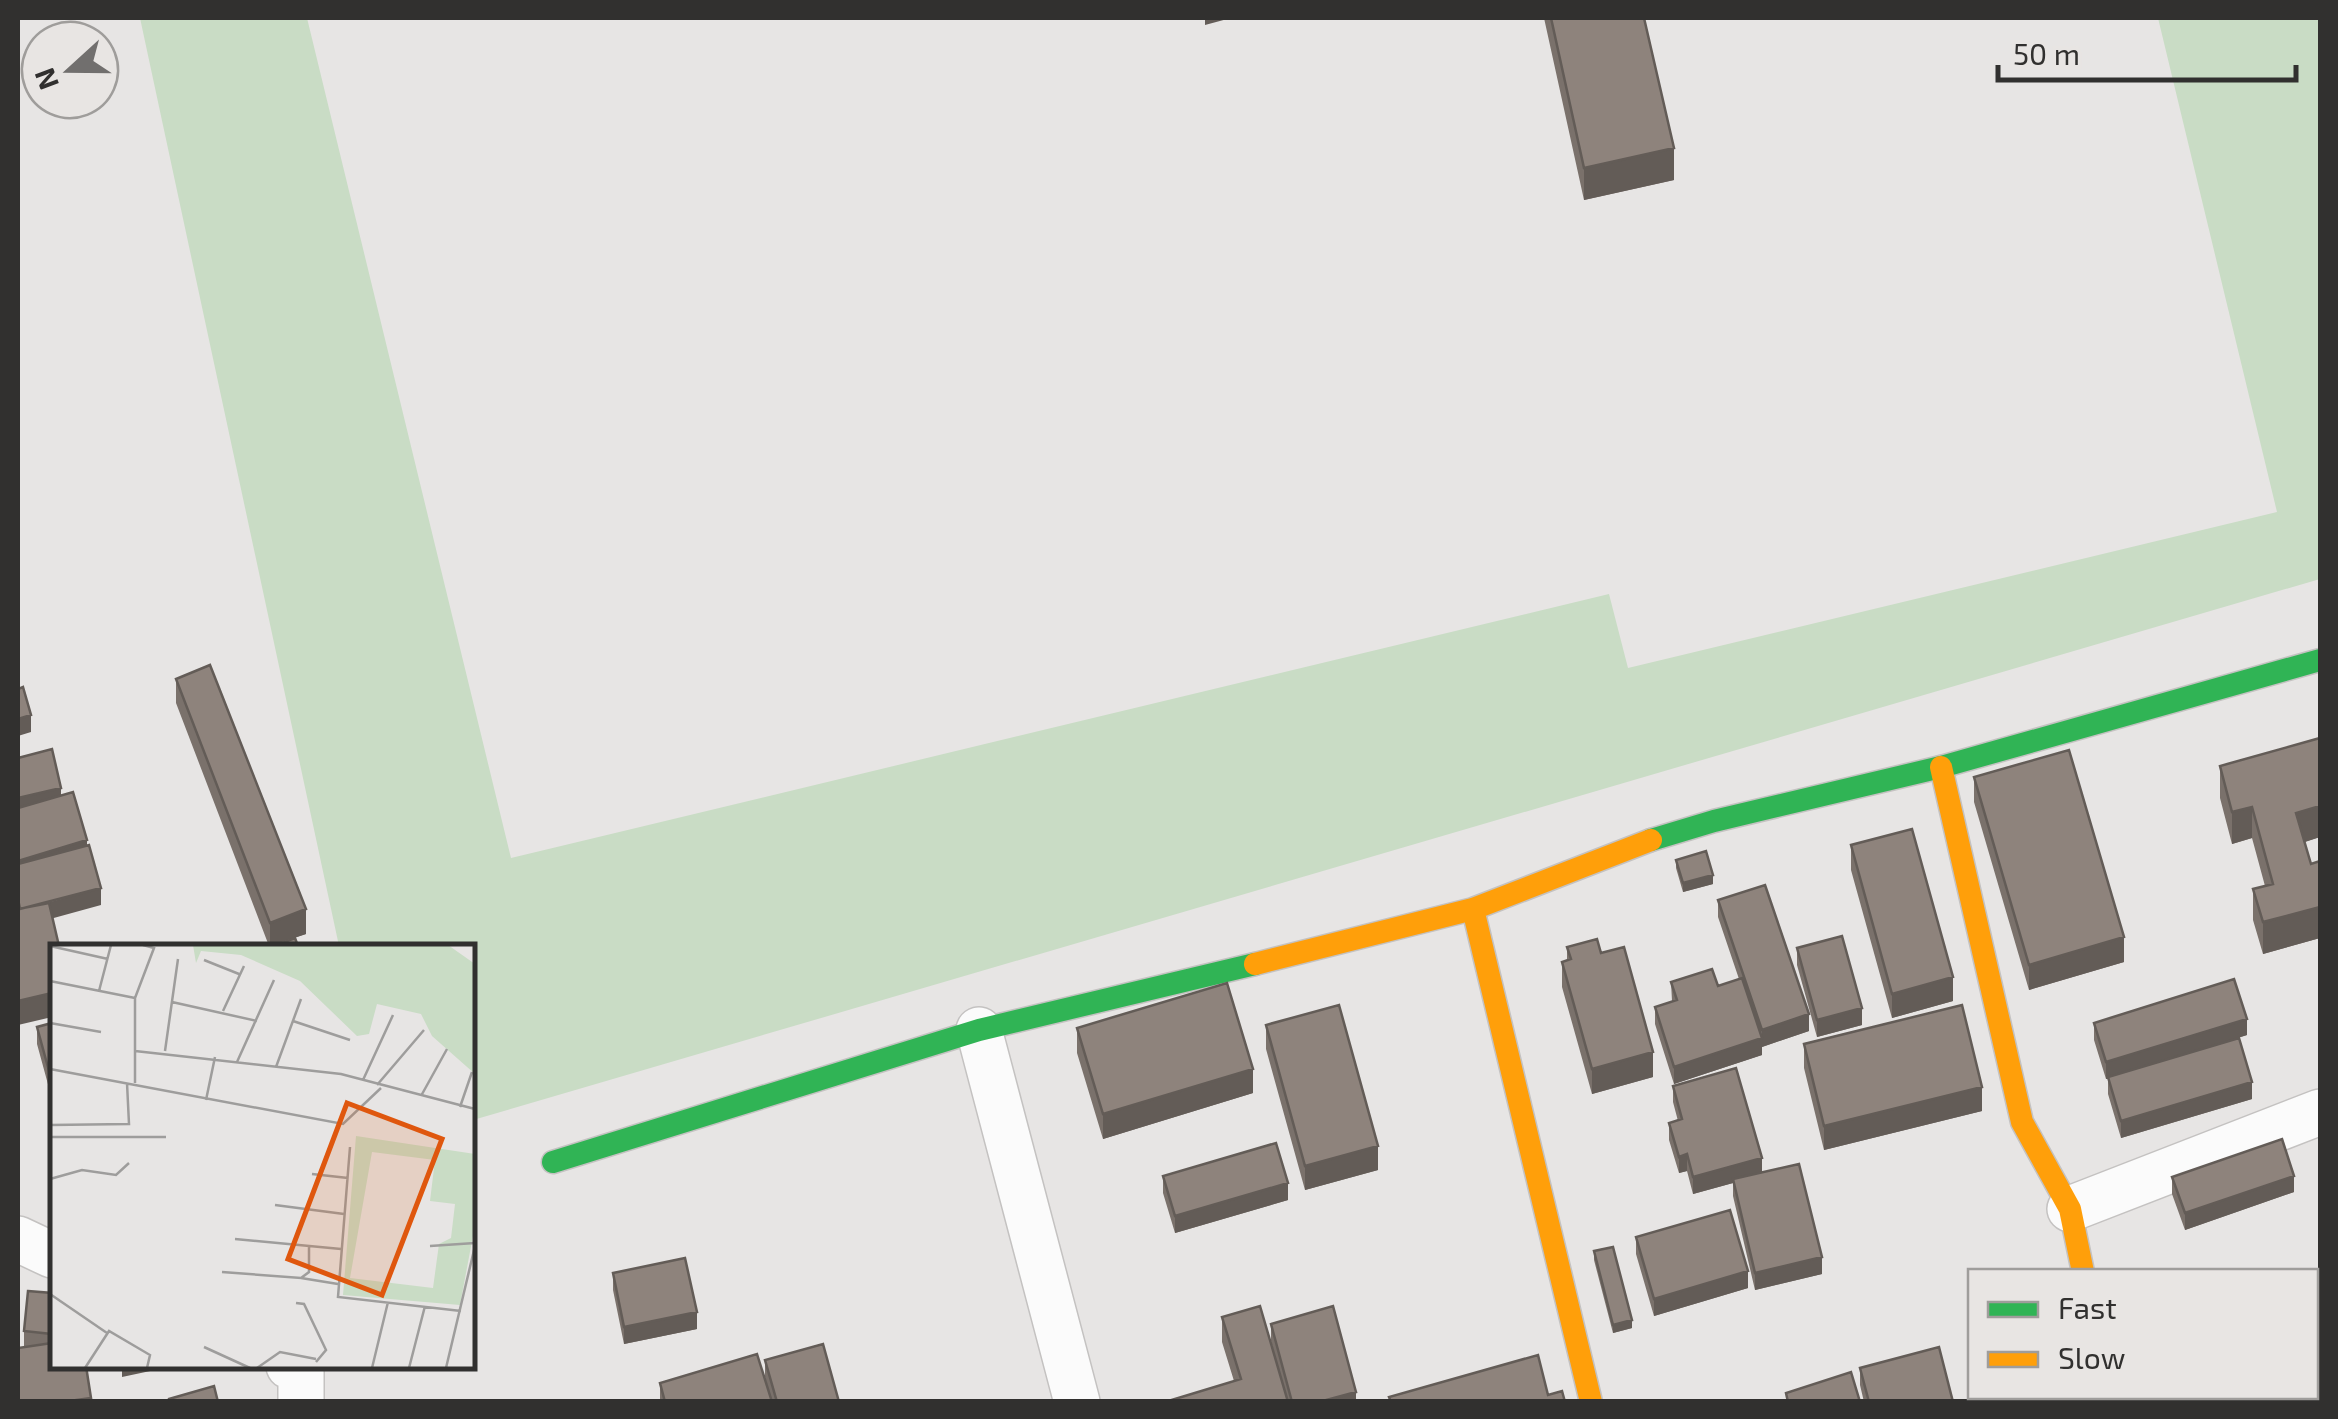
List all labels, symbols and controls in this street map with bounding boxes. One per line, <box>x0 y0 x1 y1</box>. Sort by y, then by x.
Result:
north arrow <box>20 20 120 120</box>
scale bar <box>1998 20 2296 82</box>
text: 50 m <box>2013 35 2080 71</box>
text: N <box>26 64 65 95</box>
inset map <box>50 944 475 1369</box>
legend <box>1968 1269 2318 1399</box>
text: Fast <box>2058 1289 2117 1325</box>
text: Slow <box>2058 1339 2125 1375</box>

